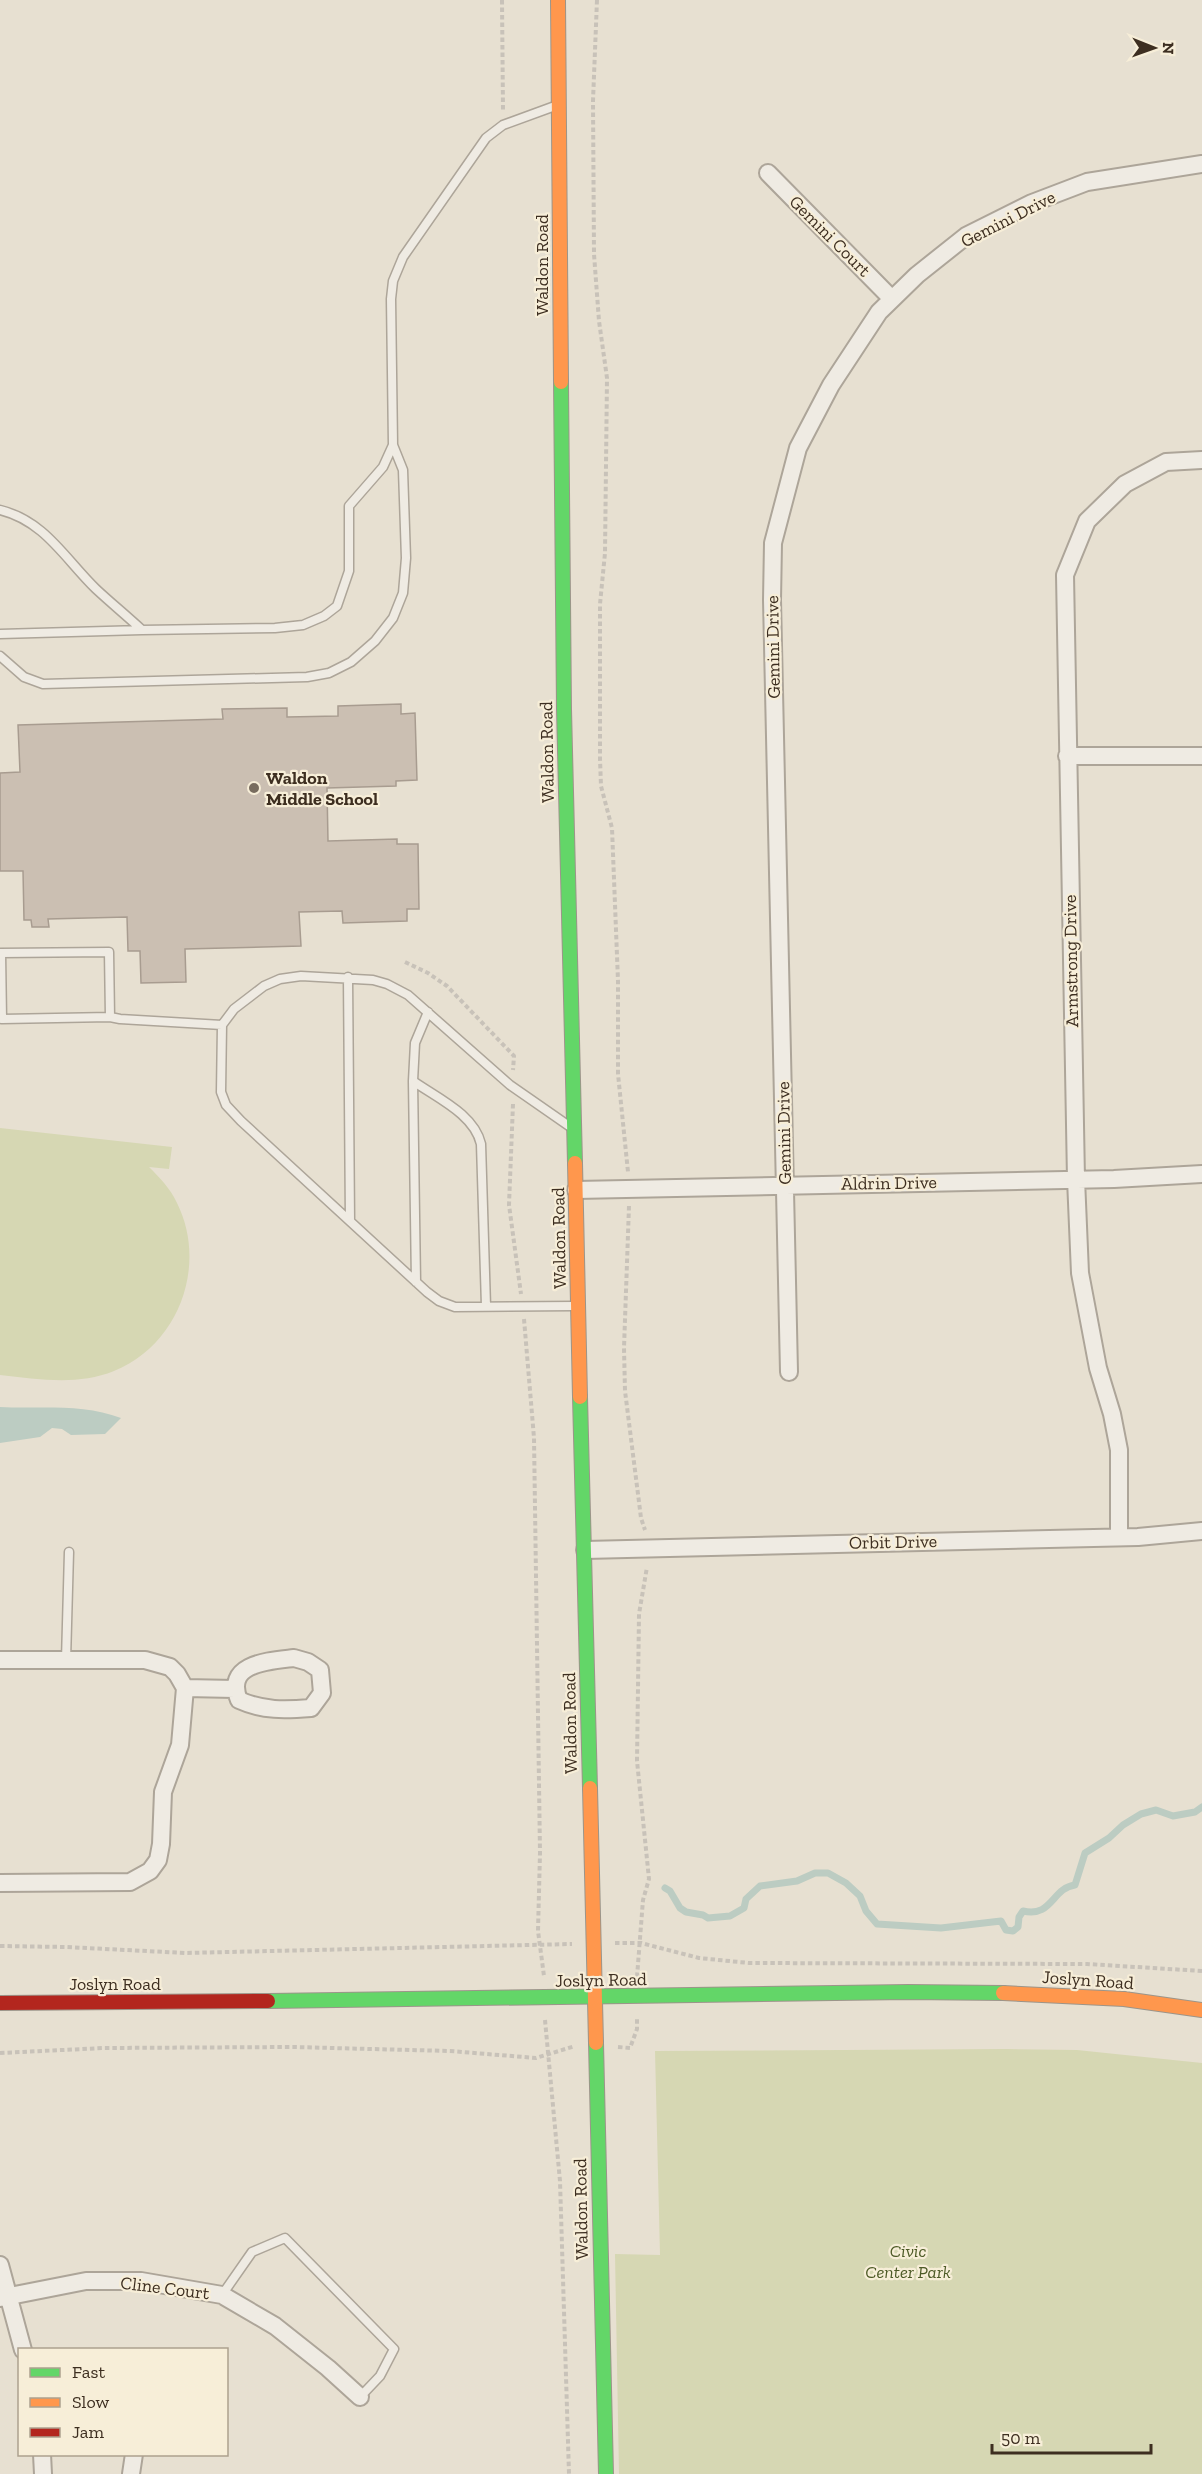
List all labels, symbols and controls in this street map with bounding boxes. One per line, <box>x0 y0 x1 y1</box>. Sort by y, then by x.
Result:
north arrow <box>1124 18 1184 78</box>
text: N <box>1159 42 1178 55</box>
street label: Gemini Drive <box>957 186 1059 252</box>
street label: Gemini Court <box>785 191 876 282</box>
street label: Waldon Road <box>531 214 553 316</box>
street label: Gemini Drive <box>761 595 785 699</box>
street label: Waldon Road <box>535 701 559 803</box>
place label: Waldon Middle School <box>266 767 378 810</box>
marker: Waldon Middle School <box>247 781 261 795</box>
street label: Armstrong Drive <box>1059 894 1083 1028</box>
street label: Gemini Drive <box>772 1081 796 1185</box>
street label: Aldrin Drive <box>841 1171 937 1195</box>
street label: Waldon Road <box>547 1187 571 1289</box>
street label: Orbit Drive <box>849 1530 937 1554</box>
street label: Waldon Road <box>558 1672 582 1774</box>
street label: Joslyn Road <box>1041 1966 1135 1994</box>
street label: Joslyn Road <box>555 1968 647 1992</box>
street label: Joslyn Road <box>69 1973 161 1995</box>
street label: Waldon Road <box>569 2158 593 2260</box>
park label: Civic Center Park <box>865 2240 951 2283</box>
street label: Cline Court <box>119 2272 211 2304</box>
legend <box>18 2348 228 2456</box>
text: Fast <box>72 2361 105 2383</box>
text: Slow <box>72 2391 109 2413</box>
scale bar <box>992 2417 1151 2455</box>
text: Jam <box>72 2421 104 2443</box>
text: 50 m <box>1001 2427 1041 2449</box>

